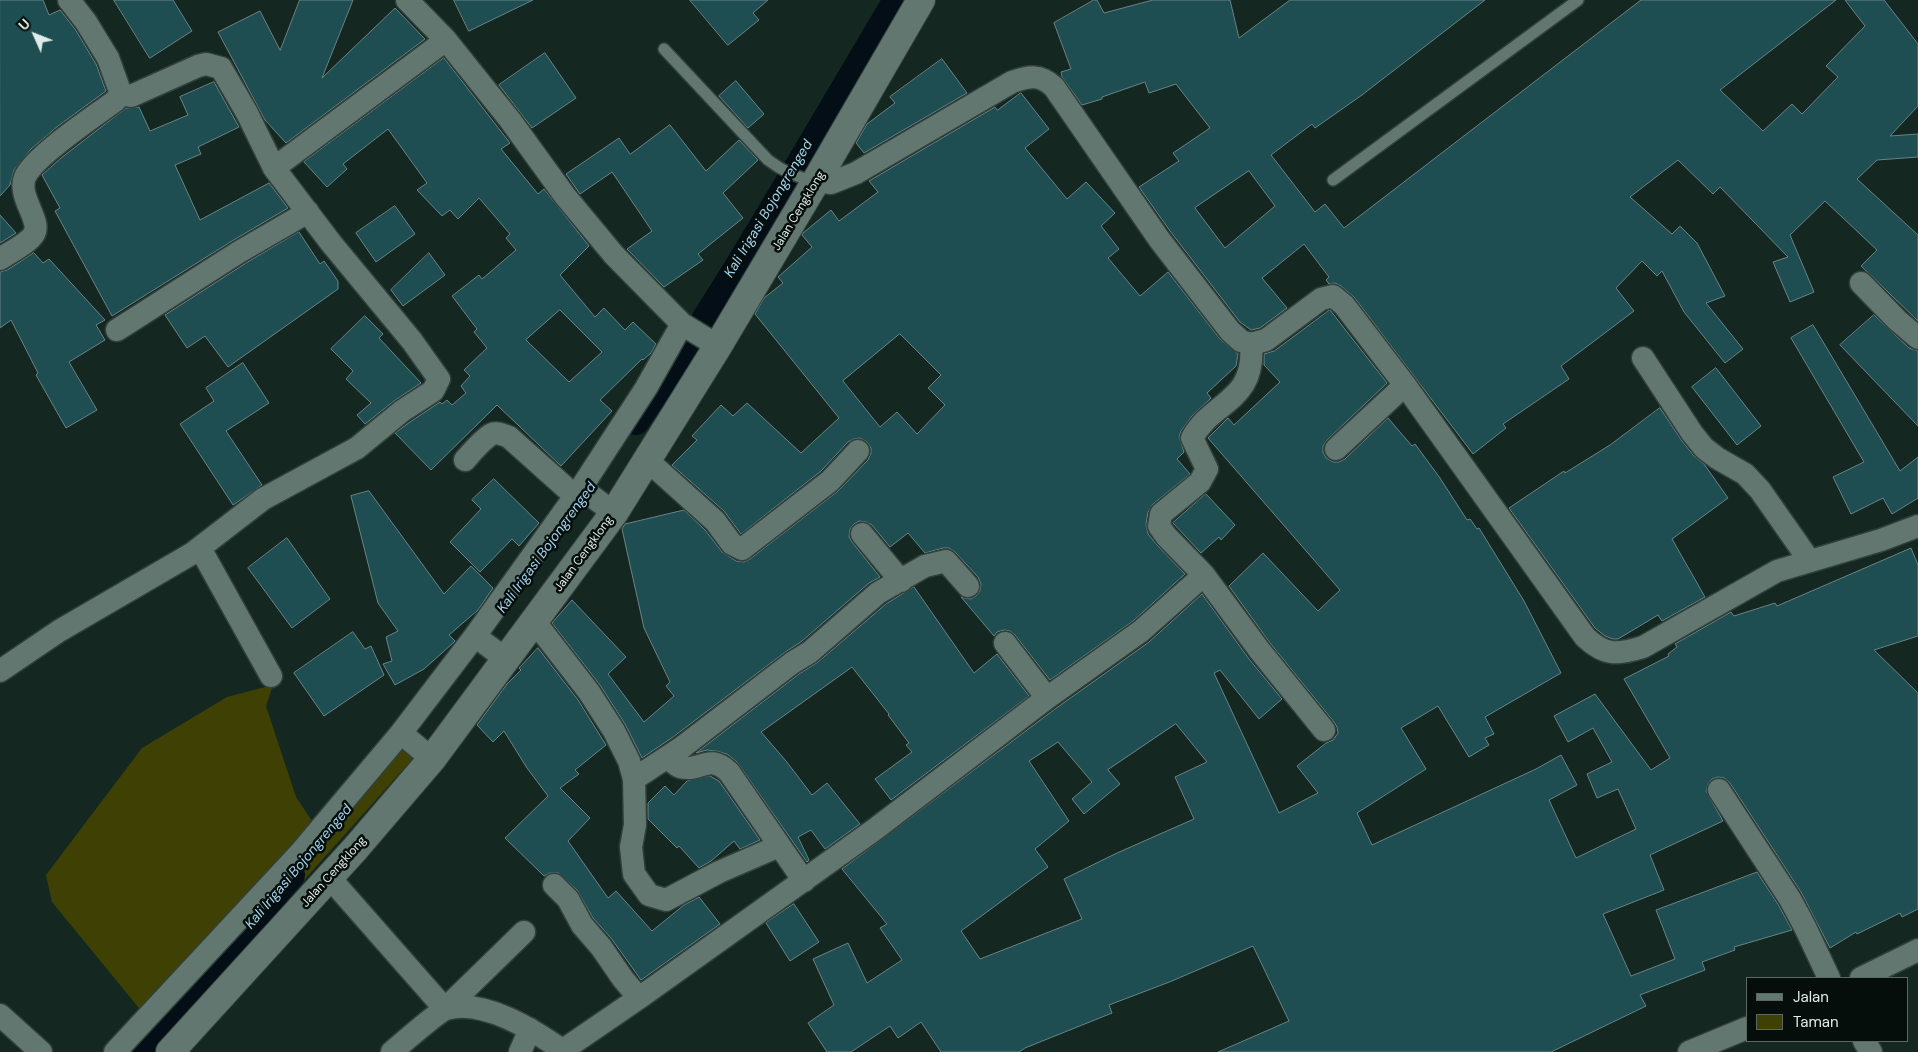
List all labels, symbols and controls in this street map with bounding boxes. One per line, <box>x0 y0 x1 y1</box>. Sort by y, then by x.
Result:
north arrow <box>10 10 60 60</box>
text: U <box>14 15 34 34</box>
water label: Kali Irigasi Bojongrenged <box>721 137 817 281</box>
street label: Jalan Cengklong <box>770 169 828 253</box>
water label: Kali Irigasi Bojongrenged <box>494 479 600 617</box>
street label: Jalan Cengklong <box>552 513 616 595</box>
water label: Kali Irigasi Bojongrenged <box>242 801 356 933</box>
street label: Jalan Cengklong <box>298 834 370 910</box>
legend <box>1746 977 1908 1042</box>
text: Jalan <box>1793 987 1829 1007</box>
text: Taman <box>1793 1012 1839 1032</box>

